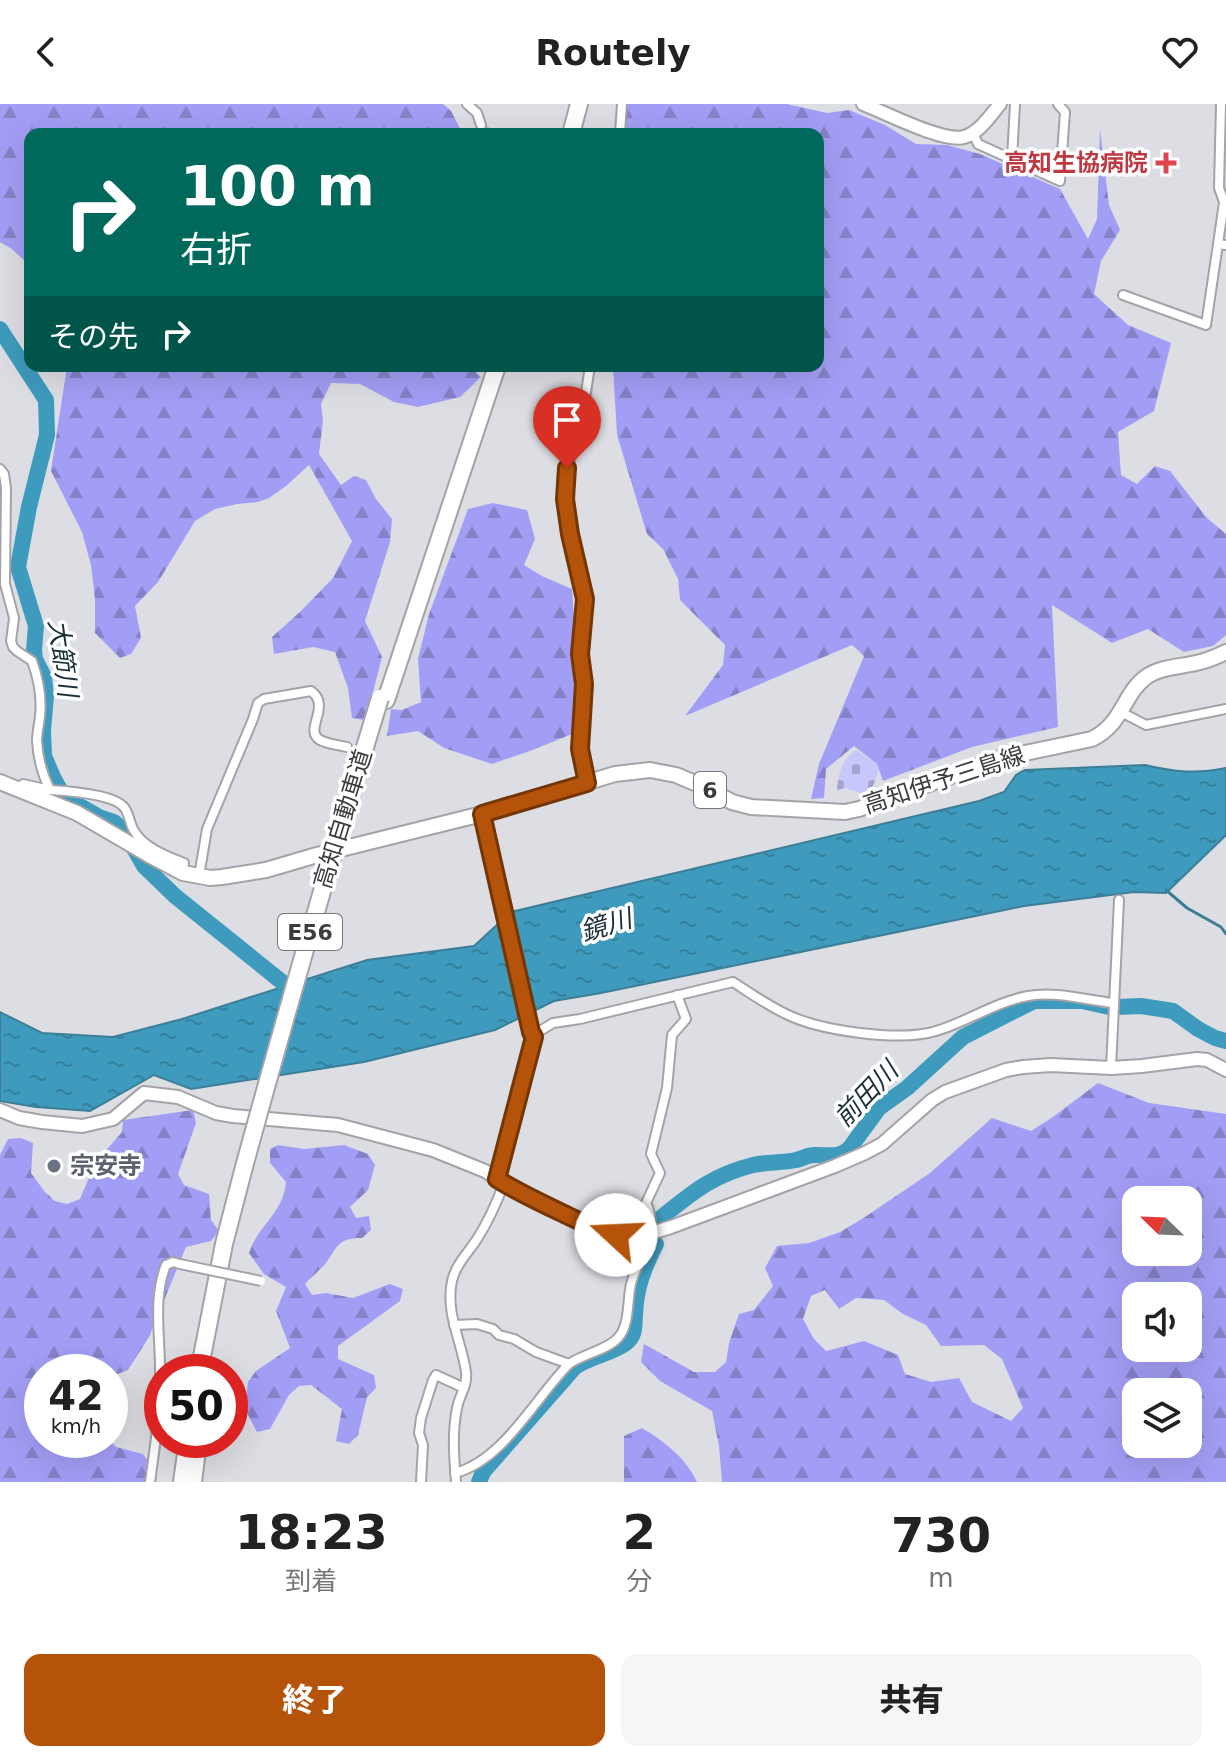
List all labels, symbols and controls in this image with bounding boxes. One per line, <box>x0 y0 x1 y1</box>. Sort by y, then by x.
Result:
icon: back <box>24 30 68 74</box>
icon: heart <box>1158 30 1202 74</box>
text: Routely <box>535 32 691 73</box>
place label: 高知生協病院 <box>1004 149 1148 177</box>
marker: 高知生協病院 <box>1155 152 1177 174</box>
text: 100 m <box>180 153 375 218</box>
icon: right <box>48 160 152 264</box>
text: 右折 <box>180 229 252 270</box>
icon: right <box>154 312 198 356</box>
text: その先 <box>48 319 138 354</box>
pin <box>533 386 601 468</box>
icon: arrive <box>545 398 589 442</box>
water label: 大節川 <box>43 617 84 702</box>
street label: 高知伊予三島線 <box>860 741 1028 819</box>
street label: 高知自動車道 <box>309 746 377 892</box>
road number: 6 <box>694 772 726 808</box>
water label: 鏡川 <box>577 902 638 947</box>
road number: E56 <box>278 914 342 950</box>
water label: 前田川 <box>828 1053 906 1132</box>
place label: 宗安寺 <box>70 1152 142 1180</box>
marker: 宗安寺 <box>45 1157 63 1175</box>
north arrow <box>1122 1186 1202 1266</box>
map controls <box>1122 1186 1202 1458</box>
position arrow <box>574 1193 658 1277</box>
button: sound <box>1122 1282 1202 1362</box>
speed limit sign: 50 <box>144 1354 248 1458</box>
text: 42 <box>48 1373 104 1419</box>
button: layers <box>1122 1378 1202 1458</box>
text: km/h <box>51 1414 101 1438</box>
text: 18:23 <box>235 1504 388 1560</box>
text: 2 <box>623 1504 656 1560</box>
text: 730 <box>891 1507 991 1563</box>
text: m <box>928 1563 954 1593</box>
text: 到着 <box>285 1566 337 1596</box>
text: 分 <box>626 1566 652 1596</box>
button: 終了 <box>24 1654 605 1746</box>
button: 共有 <box>621 1654 1202 1746</box>

